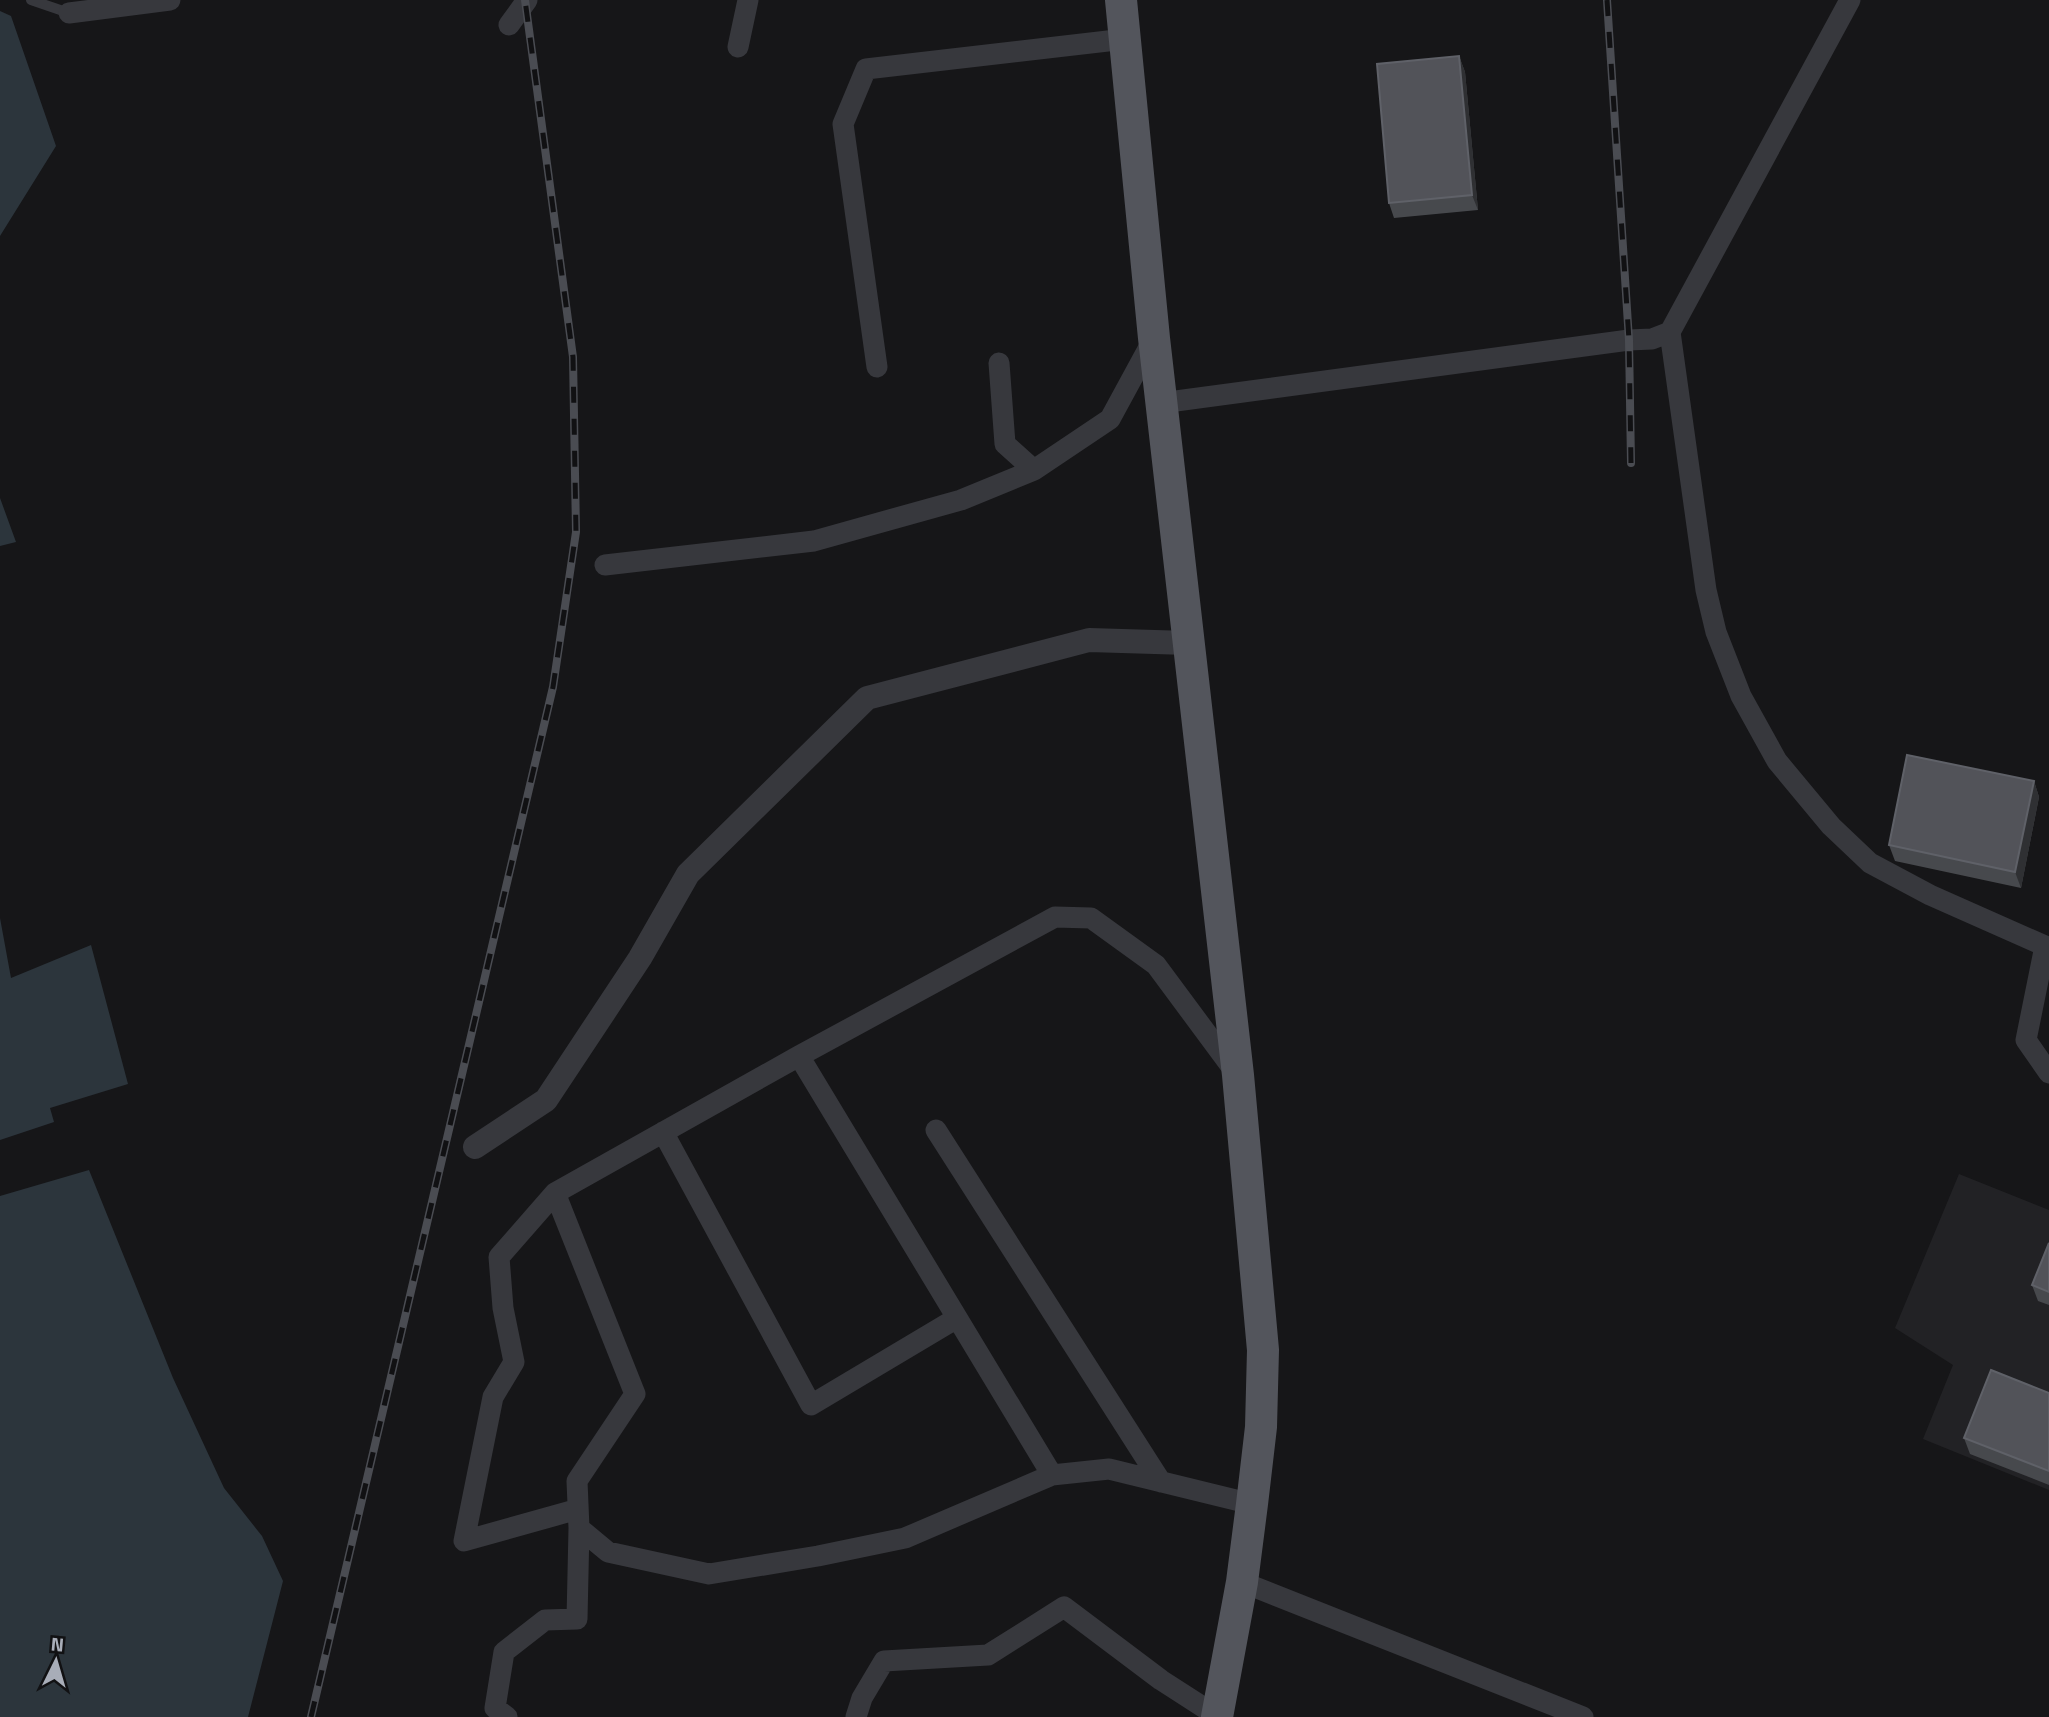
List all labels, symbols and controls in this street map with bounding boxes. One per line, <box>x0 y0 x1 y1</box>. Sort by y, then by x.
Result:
north arrow <box>21 1626 91 1696</box>
text: N <box>50 1629 65 1659</box>

